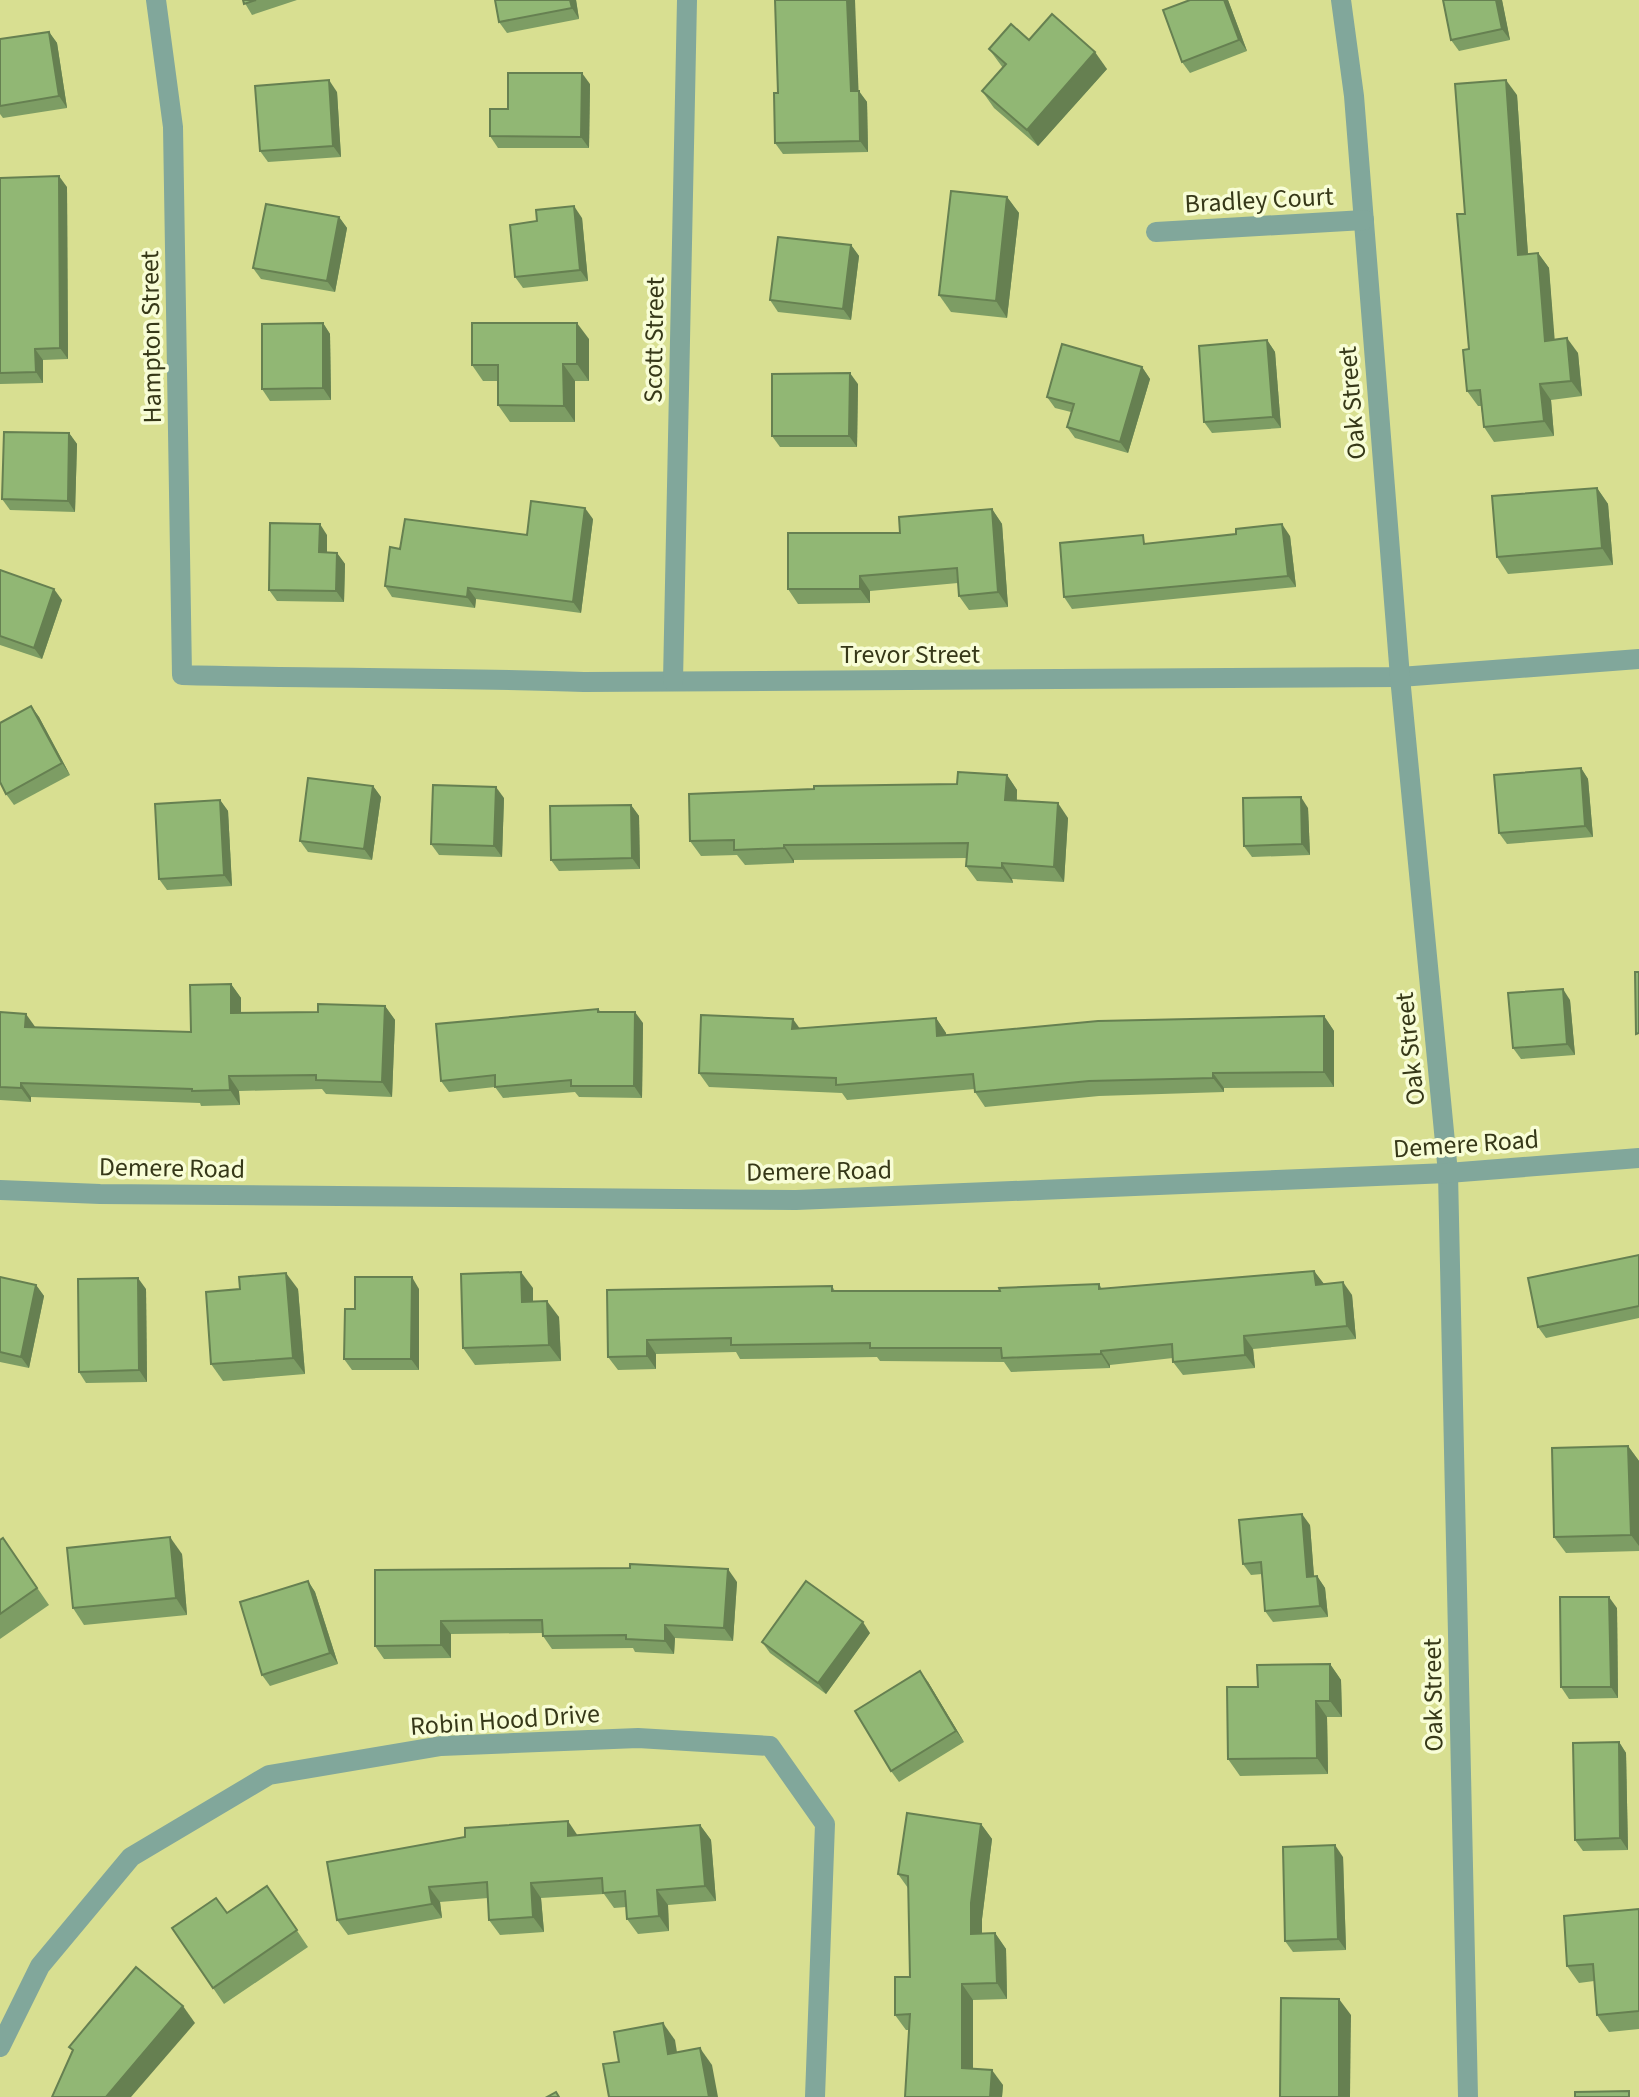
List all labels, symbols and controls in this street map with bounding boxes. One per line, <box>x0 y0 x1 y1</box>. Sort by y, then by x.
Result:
street label: Bradley Court <box>1184 178 1335 222</box>
street label: Hampton Street <box>131 250 171 424</box>
street label: Scott Street <box>634 276 674 403</box>
street label: Oak Street <box>1329 345 1375 461</box>
street label: Trevor Street <box>840 636 980 673</box>
street label: Oak Street <box>1386 990 1434 1107</box>
street label: Demere Road <box>1392 1120 1540 1168</box>
street label: Demere Road <box>99 1148 245 1188</box>
street label: Demere Road <box>746 1151 892 1191</box>
street label: Oak Street <box>1414 1638 1452 1752</box>
street label: Robin Hood Drive <box>409 1695 601 1745</box>

